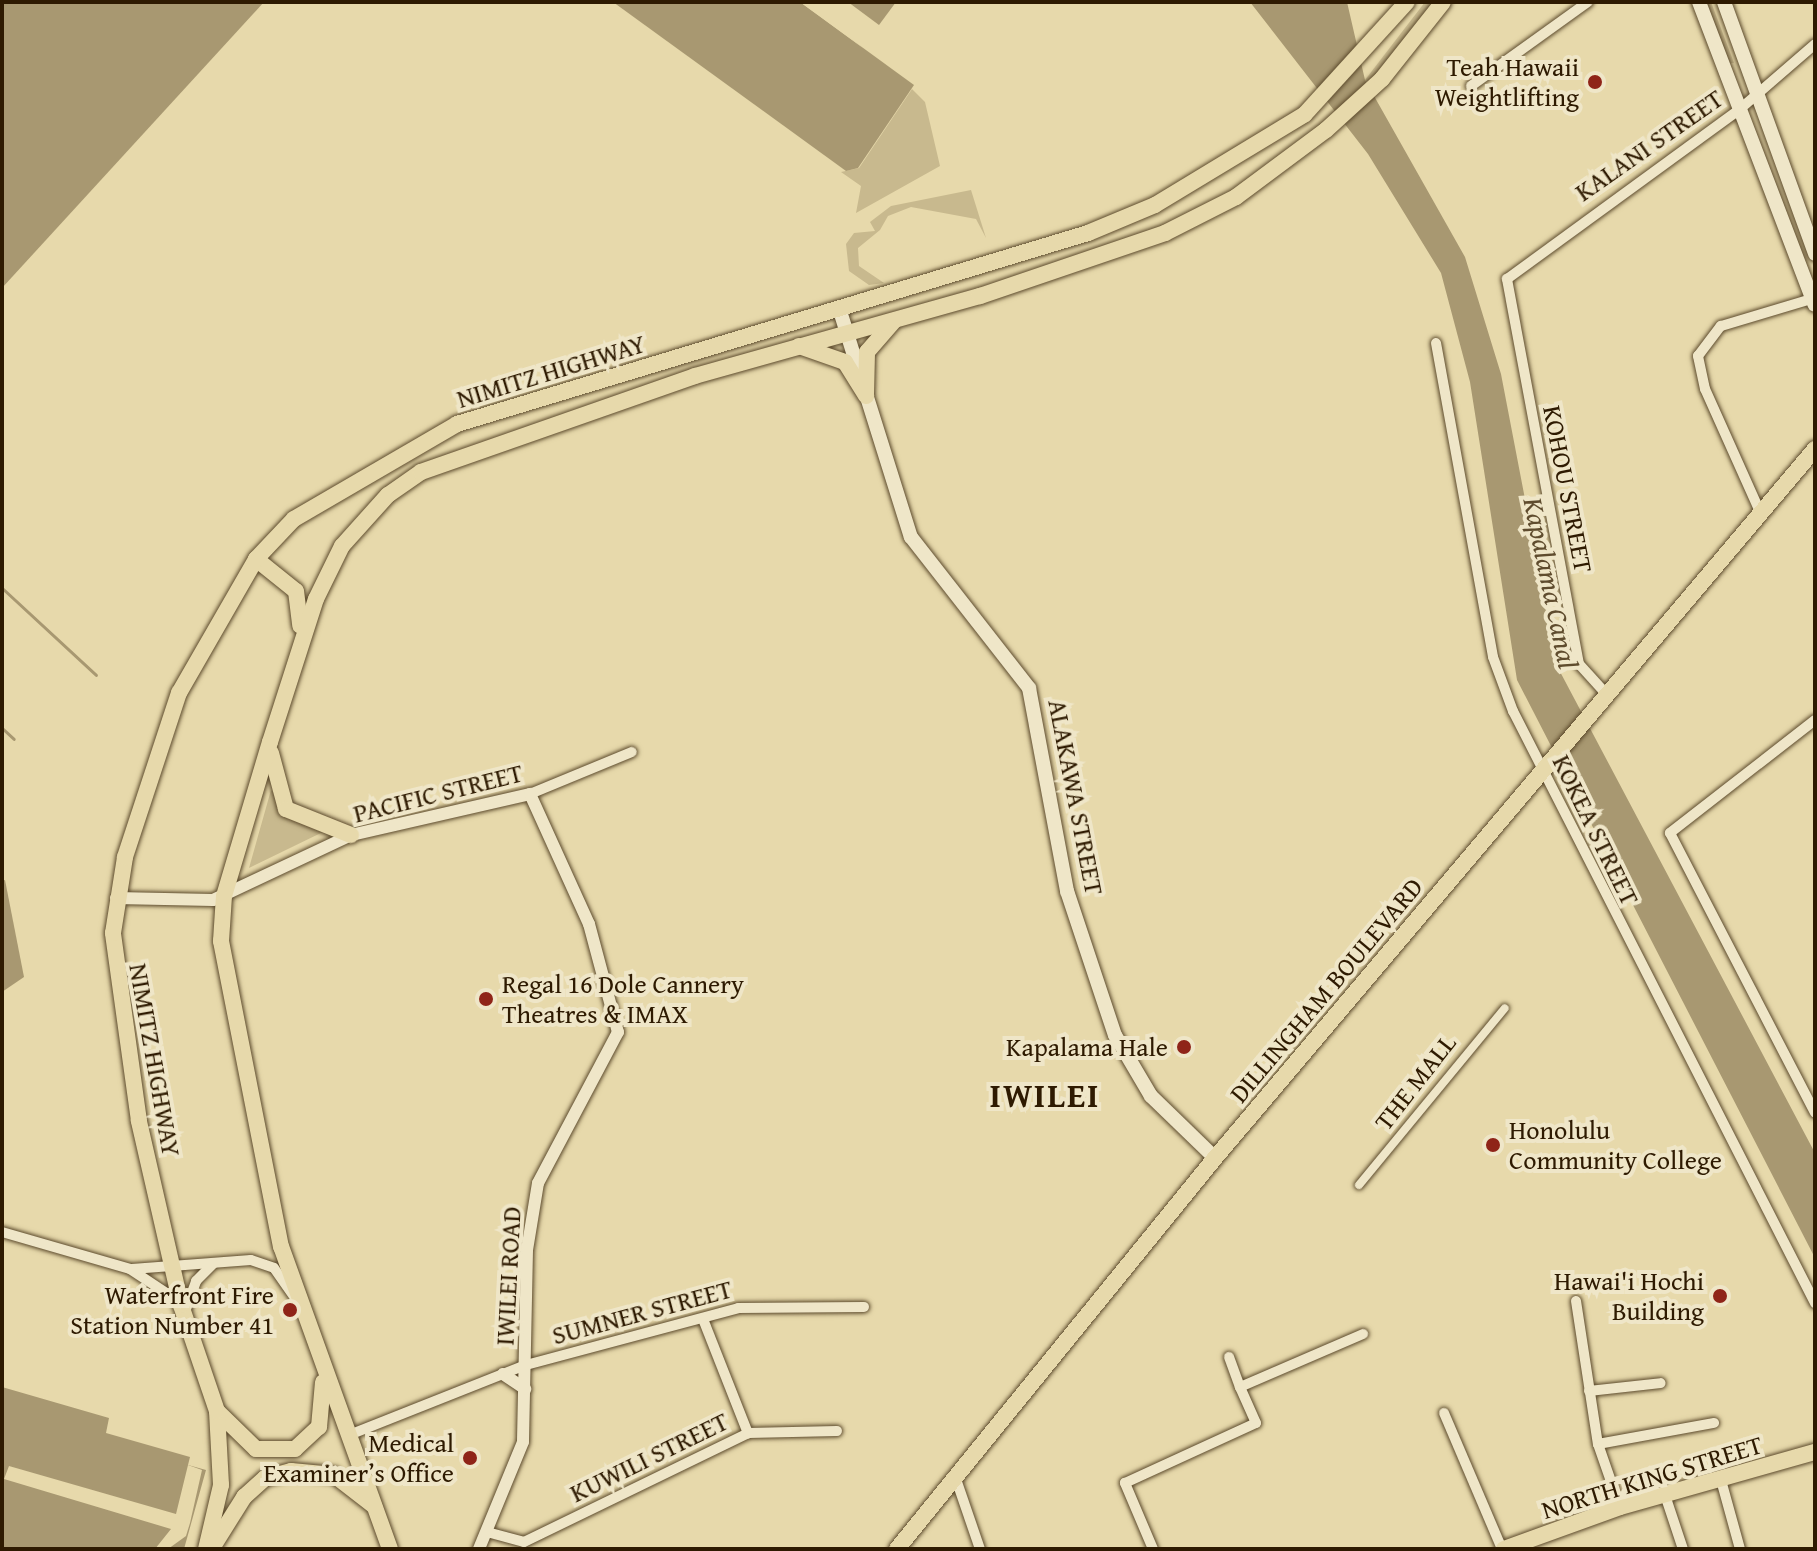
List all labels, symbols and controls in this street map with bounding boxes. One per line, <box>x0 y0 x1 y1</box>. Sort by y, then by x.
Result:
place label: Teah Hawaii Weightlifting <box>1435 51 1579 112</box>
marker: Teah Hawaii Weightlifting <box>1586 73 1604 91</box>
street label: KALANI STREET <box>1569 82 1729 208</box>
street label: NIMITZ HIGHWAY <box>453 328 649 414</box>
street label: KOHOU STREET <box>1537 403 1599 575</box>
water label: Kapalama Canal <box>1516 494 1586 672</box>
street label: ALAKAWA STREET <box>1042 697 1110 897</box>
street label: KOKEA STREET <box>1546 750 1646 910</box>
street label: PACIFIC STREET <box>350 757 526 829</box>
street label: DILLINGHAM BOULEVARD <box>1223 871 1429 1109</box>
street label: NIMITZ HIGHWAY <box>123 961 187 1159</box>
place label: Regal 16 Dole Cannery Theatres & IMAX <box>502 968 744 1030</box>
marker: Regal 16 Dole Cannery Theatres & IMAX <box>477 990 495 1008</box>
street label: THE MALL <box>1368 1028 1462 1136</box>
place label: Kapalama Hale <box>1006 1031 1168 1063</box>
marker: Kapalama Hale <box>1175 1038 1193 1056</box>
district label: IWILEI <box>989 1075 1101 1115</box>
place label: Honolulu Community College <box>1509 1114 1722 1176</box>
marker: Honolulu Community College <box>1484 1136 1502 1154</box>
street label: IWILEI ROAD <box>489 1206 527 1346</box>
place label: Hawai'i Hochi Building <box>1554 1265 1704 1326</box>
street label: SUMNER STREET <box>549 1273 735 1351</box>
place label: Waterfront Fire Station Number 41 <box>70 1279 274 1340</box>
marker: Hawai'i Hochi Building <box>1711 1287 1729 1305</box>
marker: Waterfront Fire Station Number 41 <box>281 1301 299 1319</box>
street label: KUWILI STREET <box>565 1405 733 1509</box>
place label: Medical Examiner’s Office <box>264 1427 454 1488</box>
street label: NORTH KING STREET <box>1538 1429 1766 1525</box>
marker: Medical Examiner’s Office <box>461 1449 479 1467</box>

